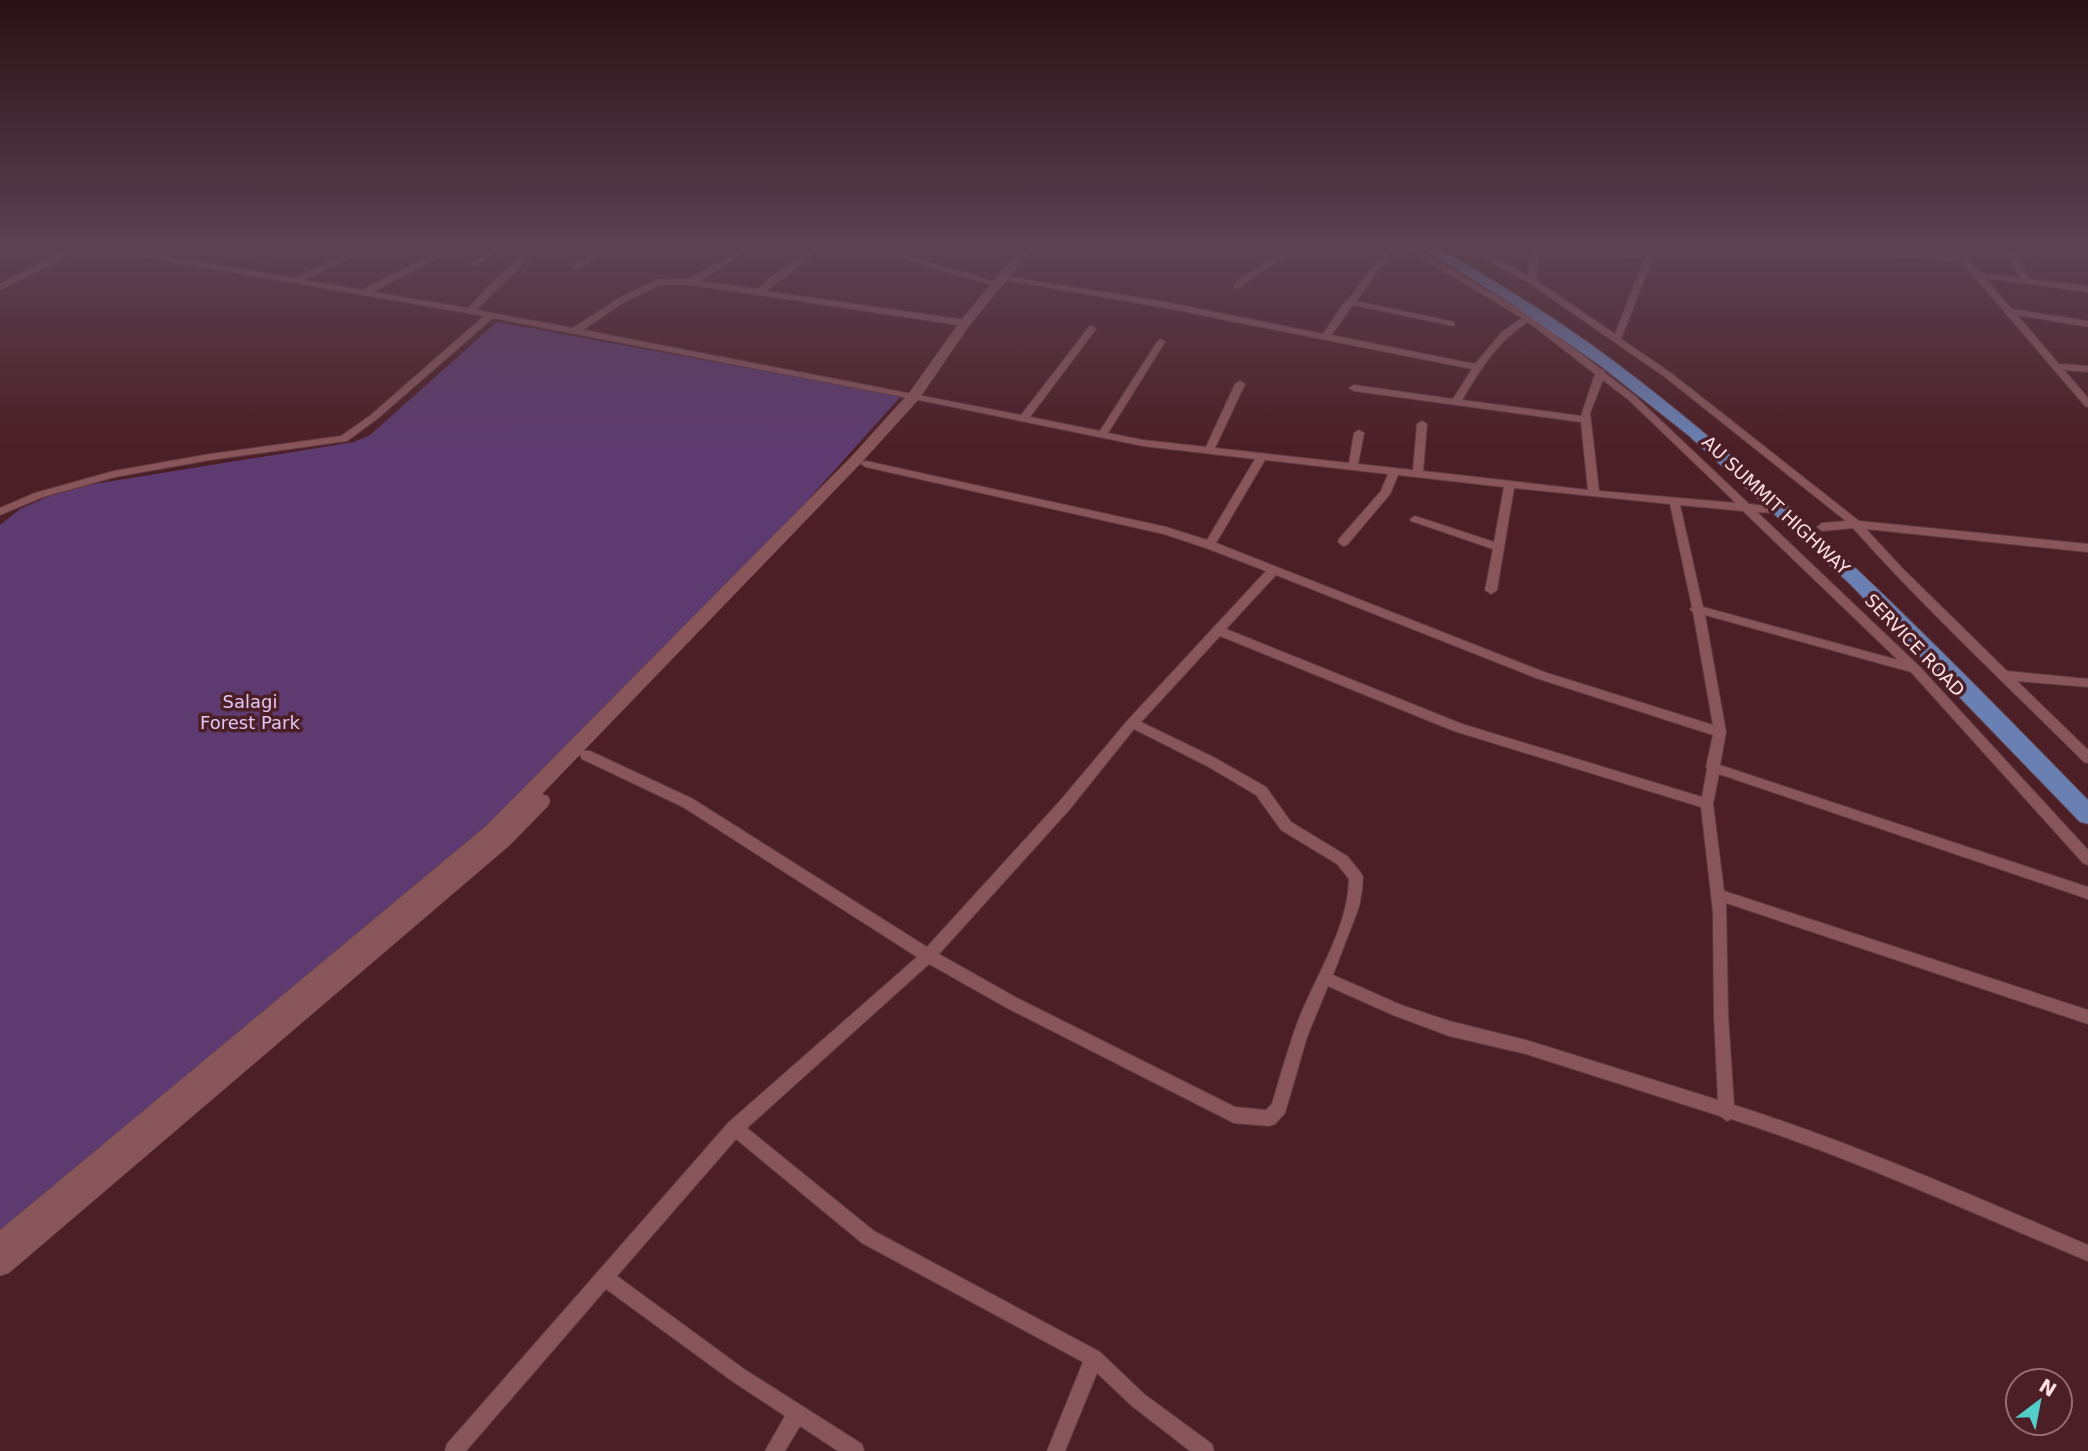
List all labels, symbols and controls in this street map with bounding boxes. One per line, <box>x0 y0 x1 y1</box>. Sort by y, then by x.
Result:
street label: AU SUMMIT HIGHWAY <box>1698 431 1855 579</box>
street label: SERVICE ROAD <box>1861 589 1969 701</box>
park label: Salagi Forest Park <box>200 691 301 733</box>
north arrow <box>2004 1367 2074 1437</box>
text: N <box>2035 1374 2061 1401</box>

